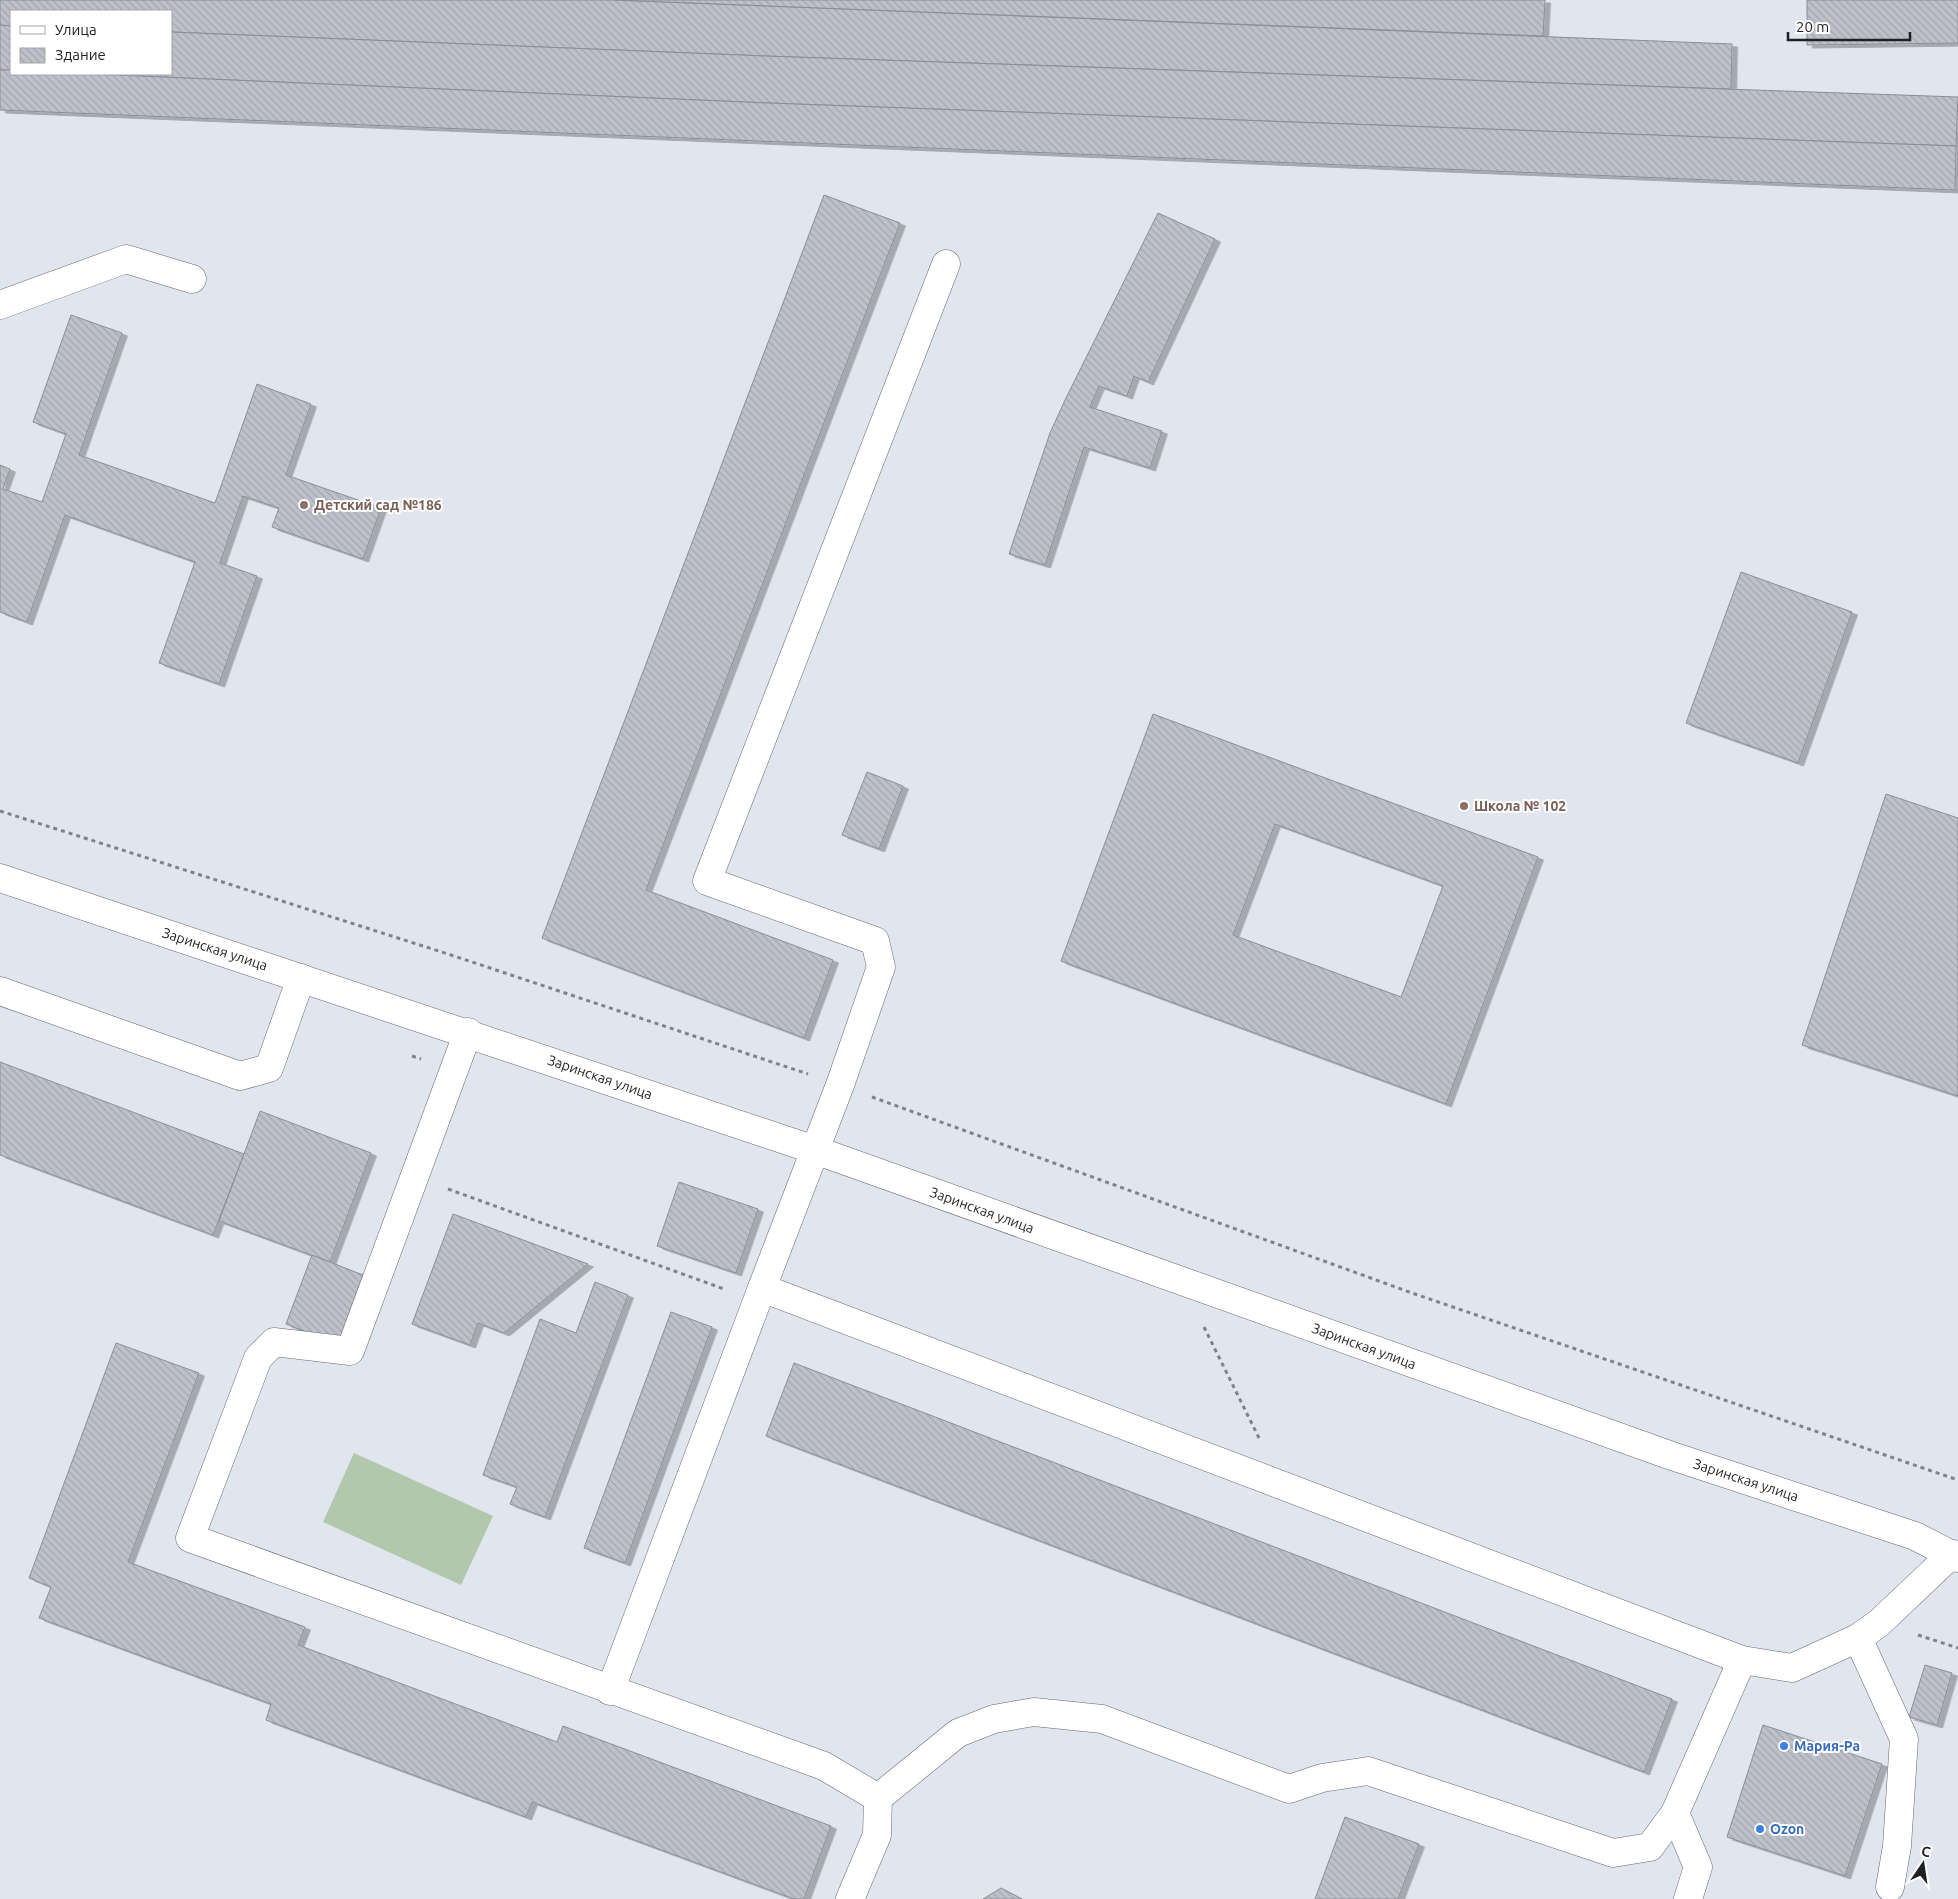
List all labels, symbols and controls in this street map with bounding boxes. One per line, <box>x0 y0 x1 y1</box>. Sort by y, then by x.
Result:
legend <box>10 10 172 75</box>
scale bar <box>1788 10 1910 42</box>
text: 20 m <box>1796 18 1829 35</box>
text: Улица <box>55 21 97 38</box>
text: Здание <box>55 46 106 63</box>
place label: Детский сад №186 <box>314 497 442 513</box>
marker: Детский сад №186 <box>298 499 310 511</box>
place label: Школа № 102 <box>1474 798 1566 814</box>
marker: Школа № 102 <box>1458 800 1470 812</box>
street label: Заринская улица <box>160 924 270 974</box>
street label: Заринская улица <box>546 1052 654 1102</box>
street label: Заринская улица <box>928 1184 1036 1236</box>
street label: Заринская улица <box>1310 1320 1418 1372</box>
street label: Заринская улица <box>1691 1455 1801 1505</box>
place label: Мария-Ра <box>1794 1738 1860 1754</box>
marker: Мария-Ра <box>1778 1740 1790 1752</box>
place label: Ozon <box>1770 1821 1804 1837</box>
marker: Ozon <box>1754 1823 1766 1835</box>
north arrow <box>1898 1839 1948 1889</box>
text: С <box>1920 1843 1932 1860</box>

